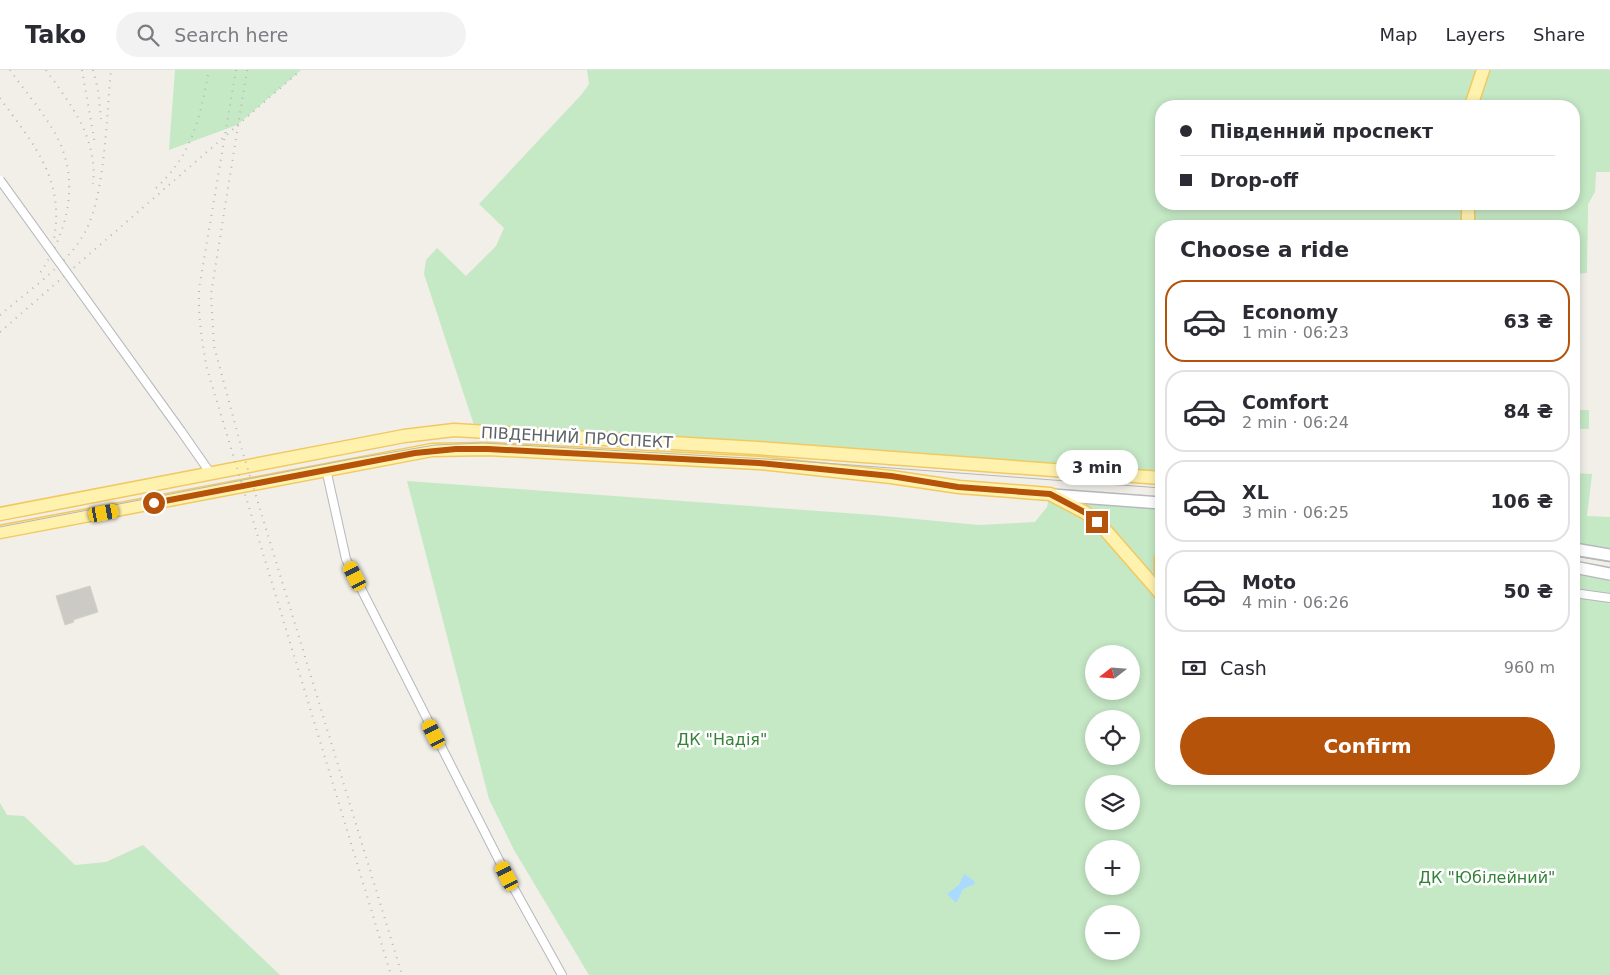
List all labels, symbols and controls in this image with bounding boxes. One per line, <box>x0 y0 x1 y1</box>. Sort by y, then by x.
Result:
search box <box>116 12 466 57</box>
text: Tako <box>25 21 86 49</box>
icon: search <box>134 21 162 49</box>
text: Search here <box>174 24 288 46</box>
text: Map <box>1379 24 1417 45</box>
text: Layers <box>1445 24 1505 45</box>
text: Share <box>1533 24 1585 45</box>
text: Південний проспект <box>1210 120 1433 142</box>
text: Drop-off <box>1210 169 1298 191</box>
text: Choose a ride <box>1180 237 1349 262</box>
icon: car <box>1182 299 1227 344</box>
text: Economy <box>1242 301 1338 323</box>
text: 63 ₴ <box>1504 310 1553 332</box>
text: 1 min · 06:23 <box>1242 323 1349 342</box>
icon: car <box>1182 389 1227 434</box>
text: Comfort <box>1242 391 1329 413</box>
text: 84 ₴ <box>1504 400 1553 422</box>
text: 2 min · 06:24 <box>1242 413 1349 432</box>
street label: ПІВДЕННИЙ ПРОСПЕКТ <box>481 423 674 452</box>
callout: 3 min <box>1056 450 1138 484</box>
text: 3 min <box>1072 458 1122 477</box>
icon: car <box>1182 479 1227 524</box>
text: XL <box>1242 481 1269 503</box>
text: 106 ₴ <box>1490 490 1553 512</box>
route start <box>143 492 165 514</box>
car <box>87 503 120 523</box>
text: 3 min · 06:25 <box>1242 503 1349 522</box>
route end <box>1086 511 1108 533</box>
car <box>341 559 368 593</box>
icon: car <box>1182 569 1227 614</box>
text: Moto <box>1242 571 1296 593</box>
text: 50 ₴ <box>1504 580 1553 602</box>
text: 4 min · 06:26 <box>1242 593 1349 612</box>
north arrow <box>1085 645 1140 700</box>
map controls <box>1085 645 1140 960</box>
icon: cash <box>1180 654 1208 682</box>
text: Cash <box>1220 657 1267 679</box>
text: 960 m <box>1504 658 1555 677</box>
button: locate <box>1085 710 1140 765</box>
car <box>420 717 447 751</box>
button: Confirm <box>1180 717 1555 775</box>
park label: ДК "Надія" <box>677 730 767 749</box>
button: layers <box>1085 775 1140 830</box>
button: + <box>1085 840 1140 895</box>
car <box>493 859 520 893</box>
park label: ДК "Юбілейний" <box>1419 868 1555 887</box>
button: − <box>1085 905 1140 960</box>

